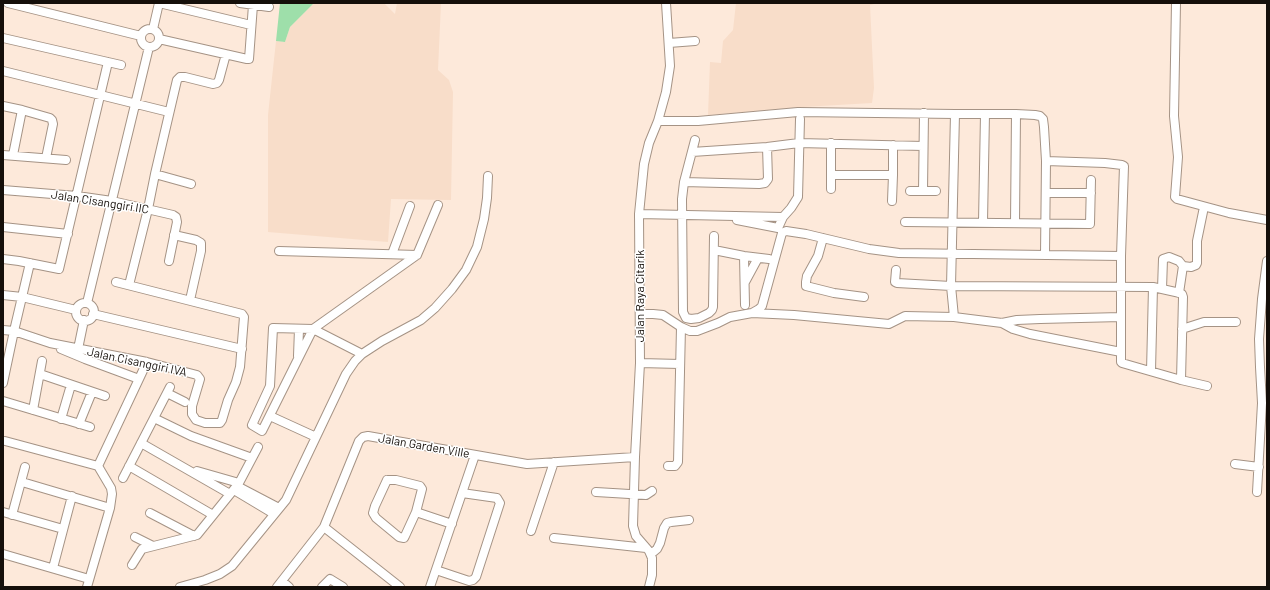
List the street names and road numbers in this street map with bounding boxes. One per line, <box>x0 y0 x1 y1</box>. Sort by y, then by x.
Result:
street label: Jalan Cisanggiri IIC <box>50 187 150 217</box>
street label: Jalan Raya Citarik <box>633 250 647 342</box>
street label: Jalan Cisanggiri IVA <box>86 344 188 380</box>
street label: Jalan Garden Ville <box>377 431 471 461</box>

